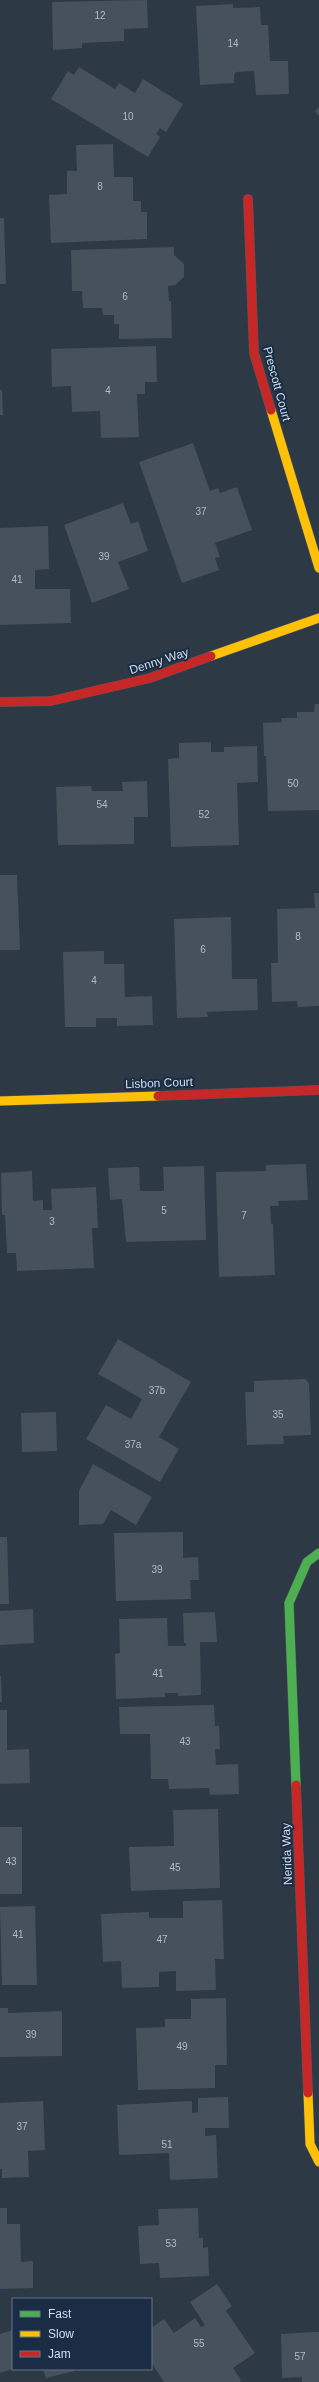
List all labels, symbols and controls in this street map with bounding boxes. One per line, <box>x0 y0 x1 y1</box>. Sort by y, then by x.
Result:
house number: 12 <box>94 10 106 21</box>
house number: 14 <box>227 38 239 49</box>
house number: 10 <box>122 111 134 122</box>
house number: 8 <box>97 181 103 192</box>
house number: 6 <box>122 291 128 302</box>
street label: Prescott Court <box>260 345 294 423</box>
house number: 4 <box>105 385 111 396</box>
house number: 37 <box>195 506 207 517</box>
house number: 39 <box>98 551 110 562</box>
house number: 41 <box>11 574 23 585</box>
street label: Denny Way <box>128 645 190 677</box>
house number: 50 <box>287 778 299 789</box>
house number: 54 <box>96 799 108 810</box>
house number: 52 <box>198 809 210 820</box>
house number: 8 <box>295 931 301 942</box>
house number: 6 <box>200 944 206 955</box>
house number: 4 <box>91 975 97 986</box>
street label: Lisbon Court <box>125 1075 194 1091</box>
house number: 5 <box>161 1205 167 1216</box>
house number: 7 <box>241 1210 247 1221</box>
house number: 3 <box>49 1216 55 1227</box>
house number: 37b <box>149 1385 166 1396</box>
house number: 35 <box>272 1409 284 1420</box>
house number: 37a <box>125 1439 142 1450</box>
house number: 39 <box>151 1564 163 1575</box>
house number: 41 <box>152 1668 164 1679</box>
house number: 43 <box>179 1736 191 1747</box>
street label: Nerida Way <box>279 1823 295 1885</box>
house number: 43 <box>5 1856 17 1867</box>
house number: 45 <box>169 1862 181 1873</box>
house number: 41 <box>12 1929 24 1940</box>
house number: 47 <box>156 1934 168 1945</box>
house number: 39 <box>25 2029 37 2040</box>
house number: 49 <box>176 2041 188 2052</box>
house number: 37 <box>16 2121 28 2132</box>
house number: 51 <box>161 2139 173 2150</box>
house number: 53 <box>165 2238 177 2249</box>
legend <box>12 2298 152 2370</box>
text: Fast <box>48 2307 72 2321</box>
text: Slow <box>48 2327 74 2341</box>
house number: 55 <box>193 2338 205 2349</box>
text: Jam <box>48 2347 71 2361</box>
house number: 57 <box>294 2351 306 2362</box>

